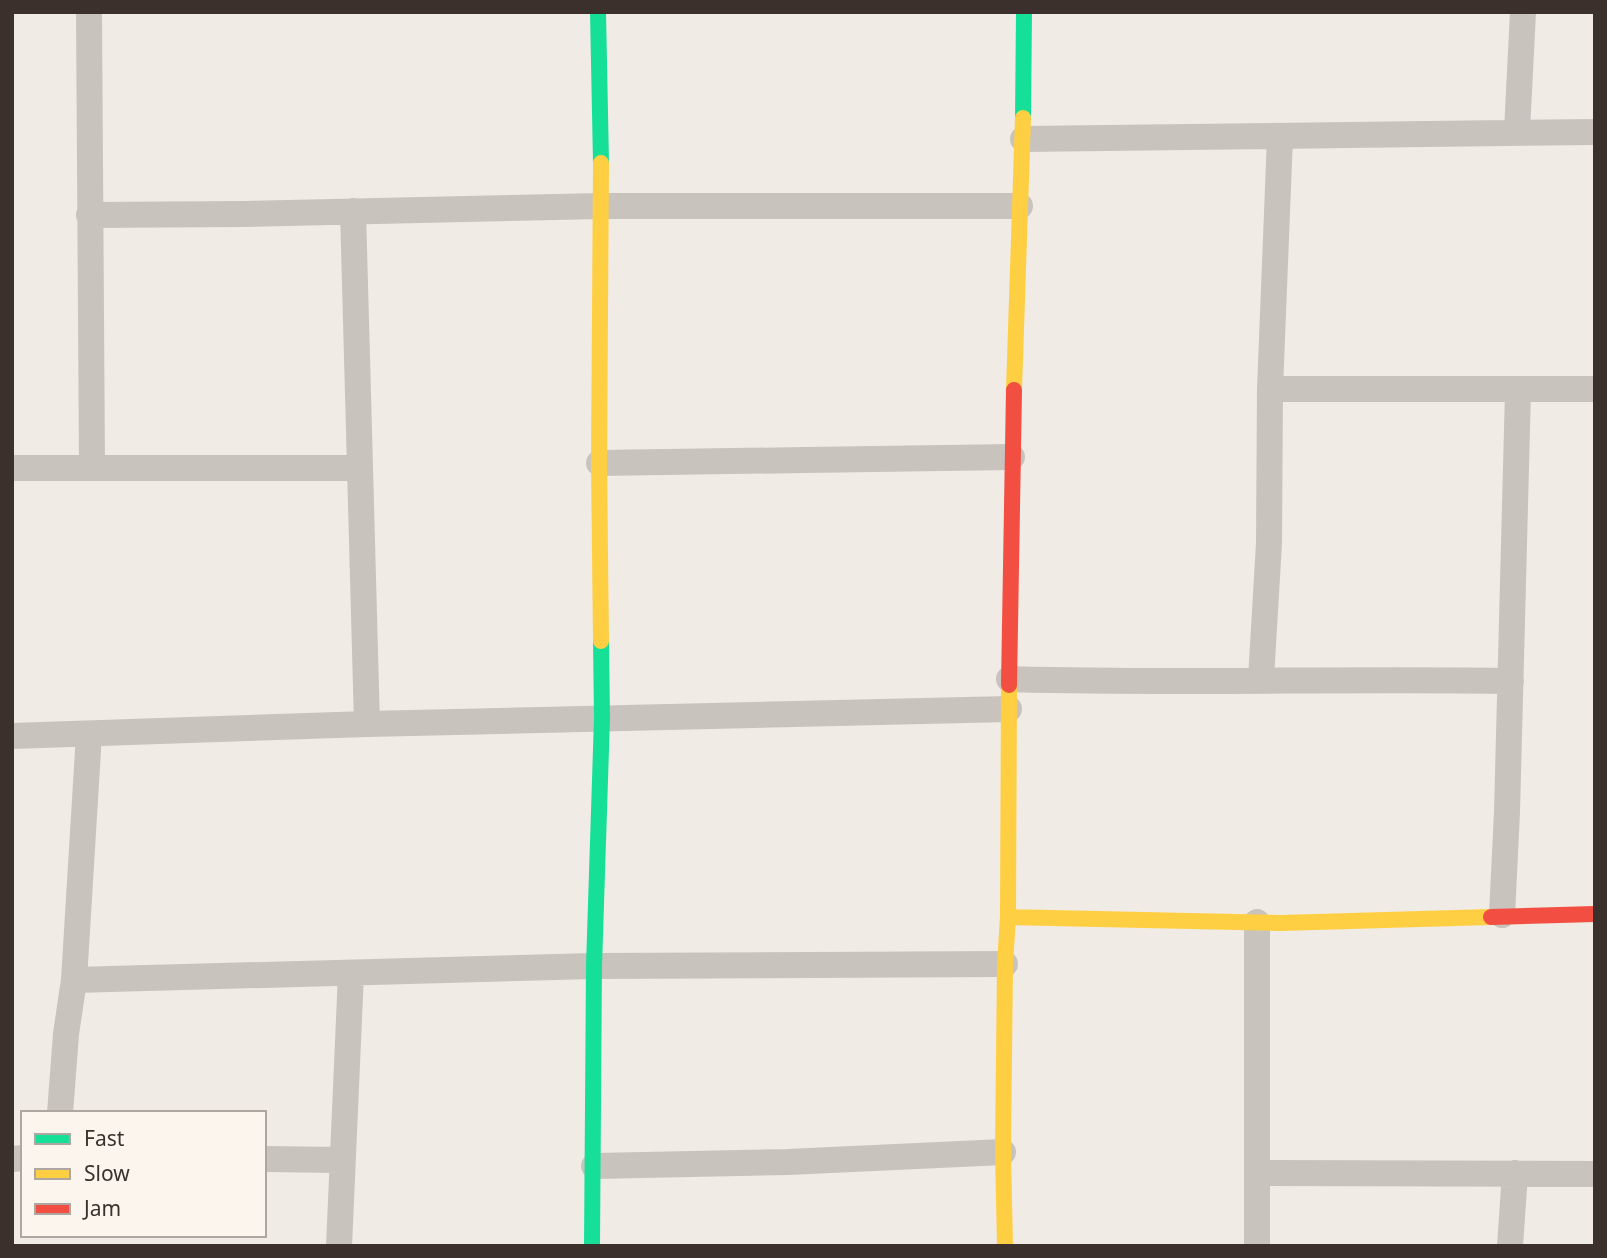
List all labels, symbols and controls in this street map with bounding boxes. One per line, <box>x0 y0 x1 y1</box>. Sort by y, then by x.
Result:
legend <box>21 1111 266 1237</box>
text: Fast <box>84 1124 125 1152</box>
text: Slow <box>84 1159 130 1187</box>
text: Jam <box>82 1194 121 1222</box>

